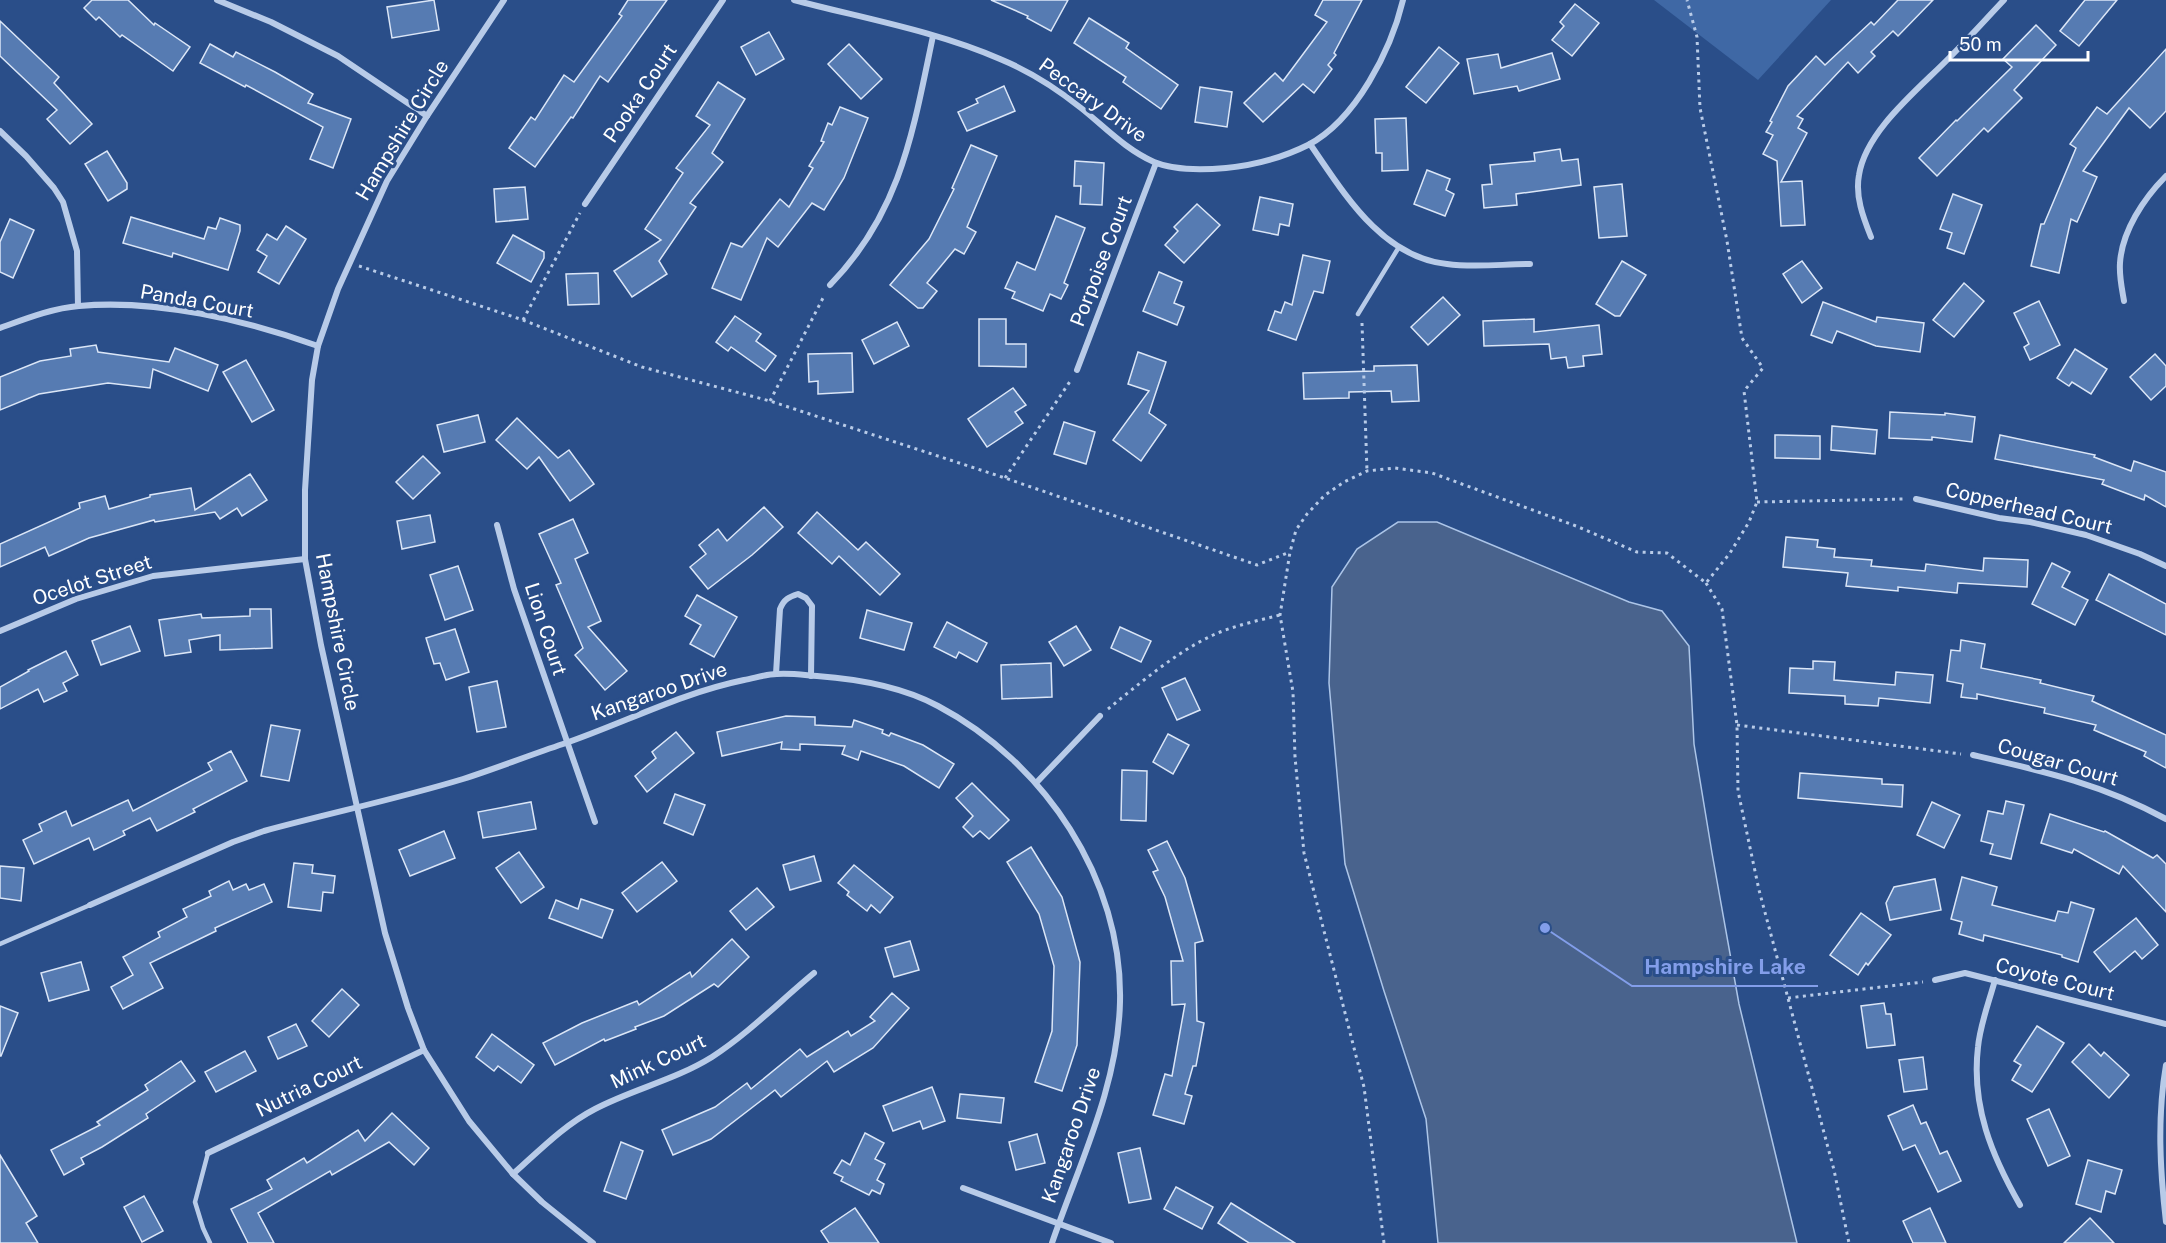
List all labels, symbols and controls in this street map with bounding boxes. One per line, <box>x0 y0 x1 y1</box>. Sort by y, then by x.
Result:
scale bar <box>1950 24 2088 62</box>
text: 50 m <box>1959 34 2002 55</box>
street label: Pooka Court <box>598 39 682 147</box>
street label: Peccary Drive <box>1034 53 1152 147</box>
street label: Hampshire Circle <box>350 55 454 205</box>
street label: Porpoise Court <box>1065 192 1137 330</box>
street label: Panda Court <box>138 279 256 323</box>
street label: Copperhead Court <box>1943 477 2115 539</box>
street label: Ocelot Street <box>29 549 155 611</box>
street label: Hampshire Circle <box>311 551 365 713</box>
street label: Lion Court <box>520 580 572 678</box>
street label: Kangaroo Drive <box>588 657 730 725</box>
street label: Cougar Court <box>1995 733 2121 791</box>
callout: Hampshire Lake <box>1632 947 1818 986</box>
street label: Coyote Court <box>1993 953 2117 1005</box>
text: Hampshire Lake <box>1644 954 1806 979</box>
street label: Mink Court <box>606 1028 710 1094</box>
street label: Nutria Court <box>252 1050 366 1122</box>
street label: Kangaroo Drive <box>1037 1064 1105 1206</box>

